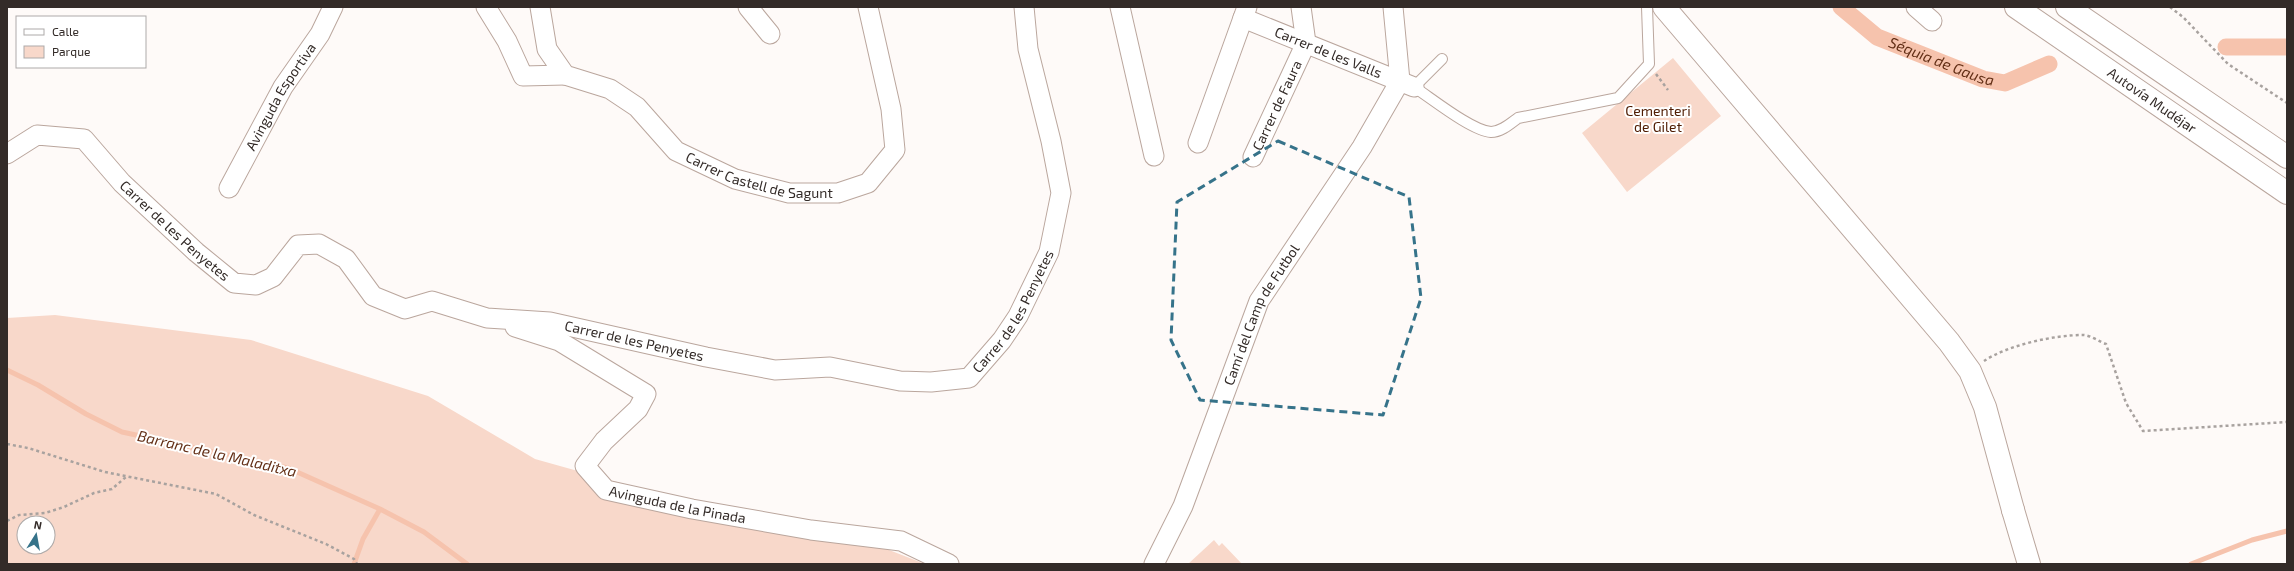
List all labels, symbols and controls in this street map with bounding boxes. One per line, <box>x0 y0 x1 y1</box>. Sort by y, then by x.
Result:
legend <box>16 16 146 68</box>
street label: Carrer de les Valls <box>1272 23 1385 81</box>
text: Calle <box>52 24 79 38</box>
water label: Séquia de Gausa <box>1886 33 1996 89</box>
street label: Avinguda Esportiva <box>242 39 319 153</box>
text: Parque <box>52 44 90 58</box>
street label: Carrer de Faura <box>1248 57 1305 153</box>
street label: Autovía Mudéjar <box>2105 63 2200 137</box>
park label: Cementeri de Gilet <box>1625 102 1691 135</box>
street label: Carrer Castell de Sagunt <box>683 148 833 201</box>
street label: Carrer de les Penyetes <box>117 177 233 284</box>
street label: Camí del Camp de Futbol <box>1220 240 1303 388</box>
street label: Carrer de les Penyetes <box>968 247 1057 376</box>
street label: Carrer de les Penyetes <box>563 317 706 364</box>
water label: Barranc de la Maladitxa <box>136 426 299 480</box>
street label: Avinguda de la Pinada <box>608 482 747 526</box>
north arrow <box>16 515 56 555</box>
text: N <box>33 518 43 532</box>

